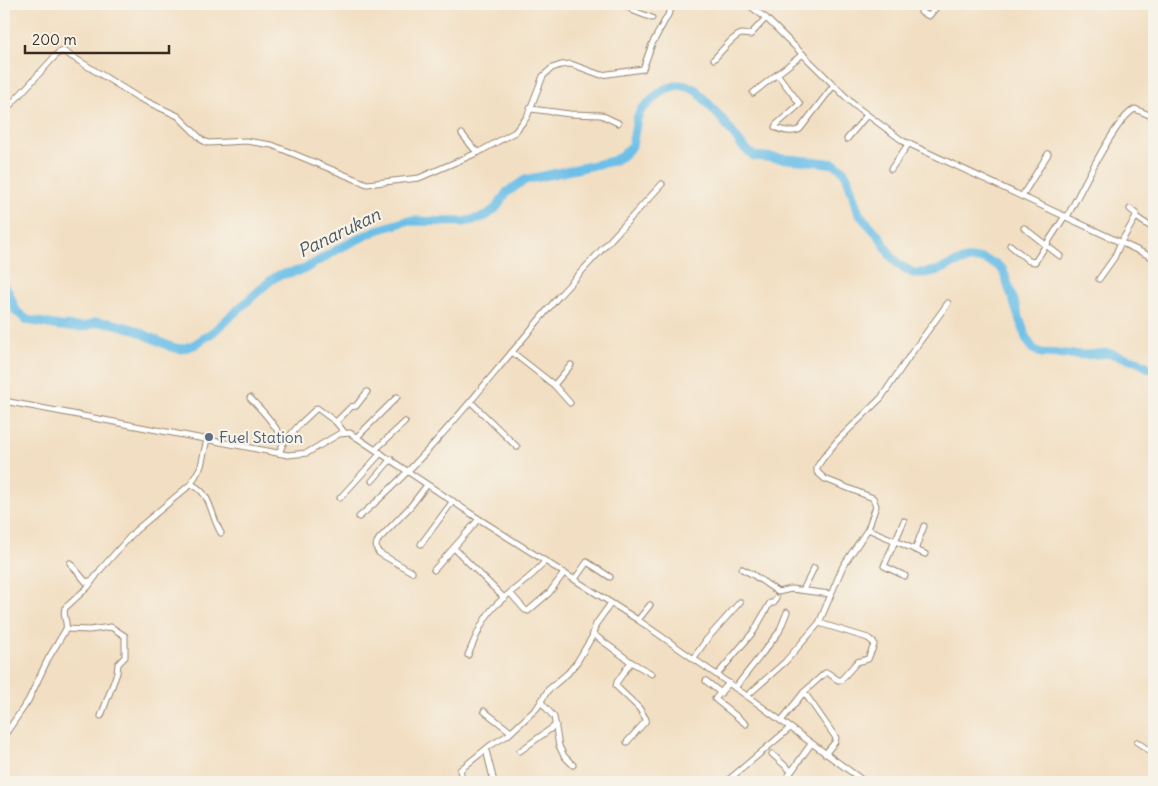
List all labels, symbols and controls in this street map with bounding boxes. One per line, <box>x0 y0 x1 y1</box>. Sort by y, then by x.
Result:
scale bar <box>25 22 169 54</box>
text: 200 m <box>32 30 77 49</box>
water label: Panarukan <box>294 202 384 262</box>
place label: Fuel Station <box>219 427 303 447</box>
marker: Fuel Station <box>203 431 215 443</box>

